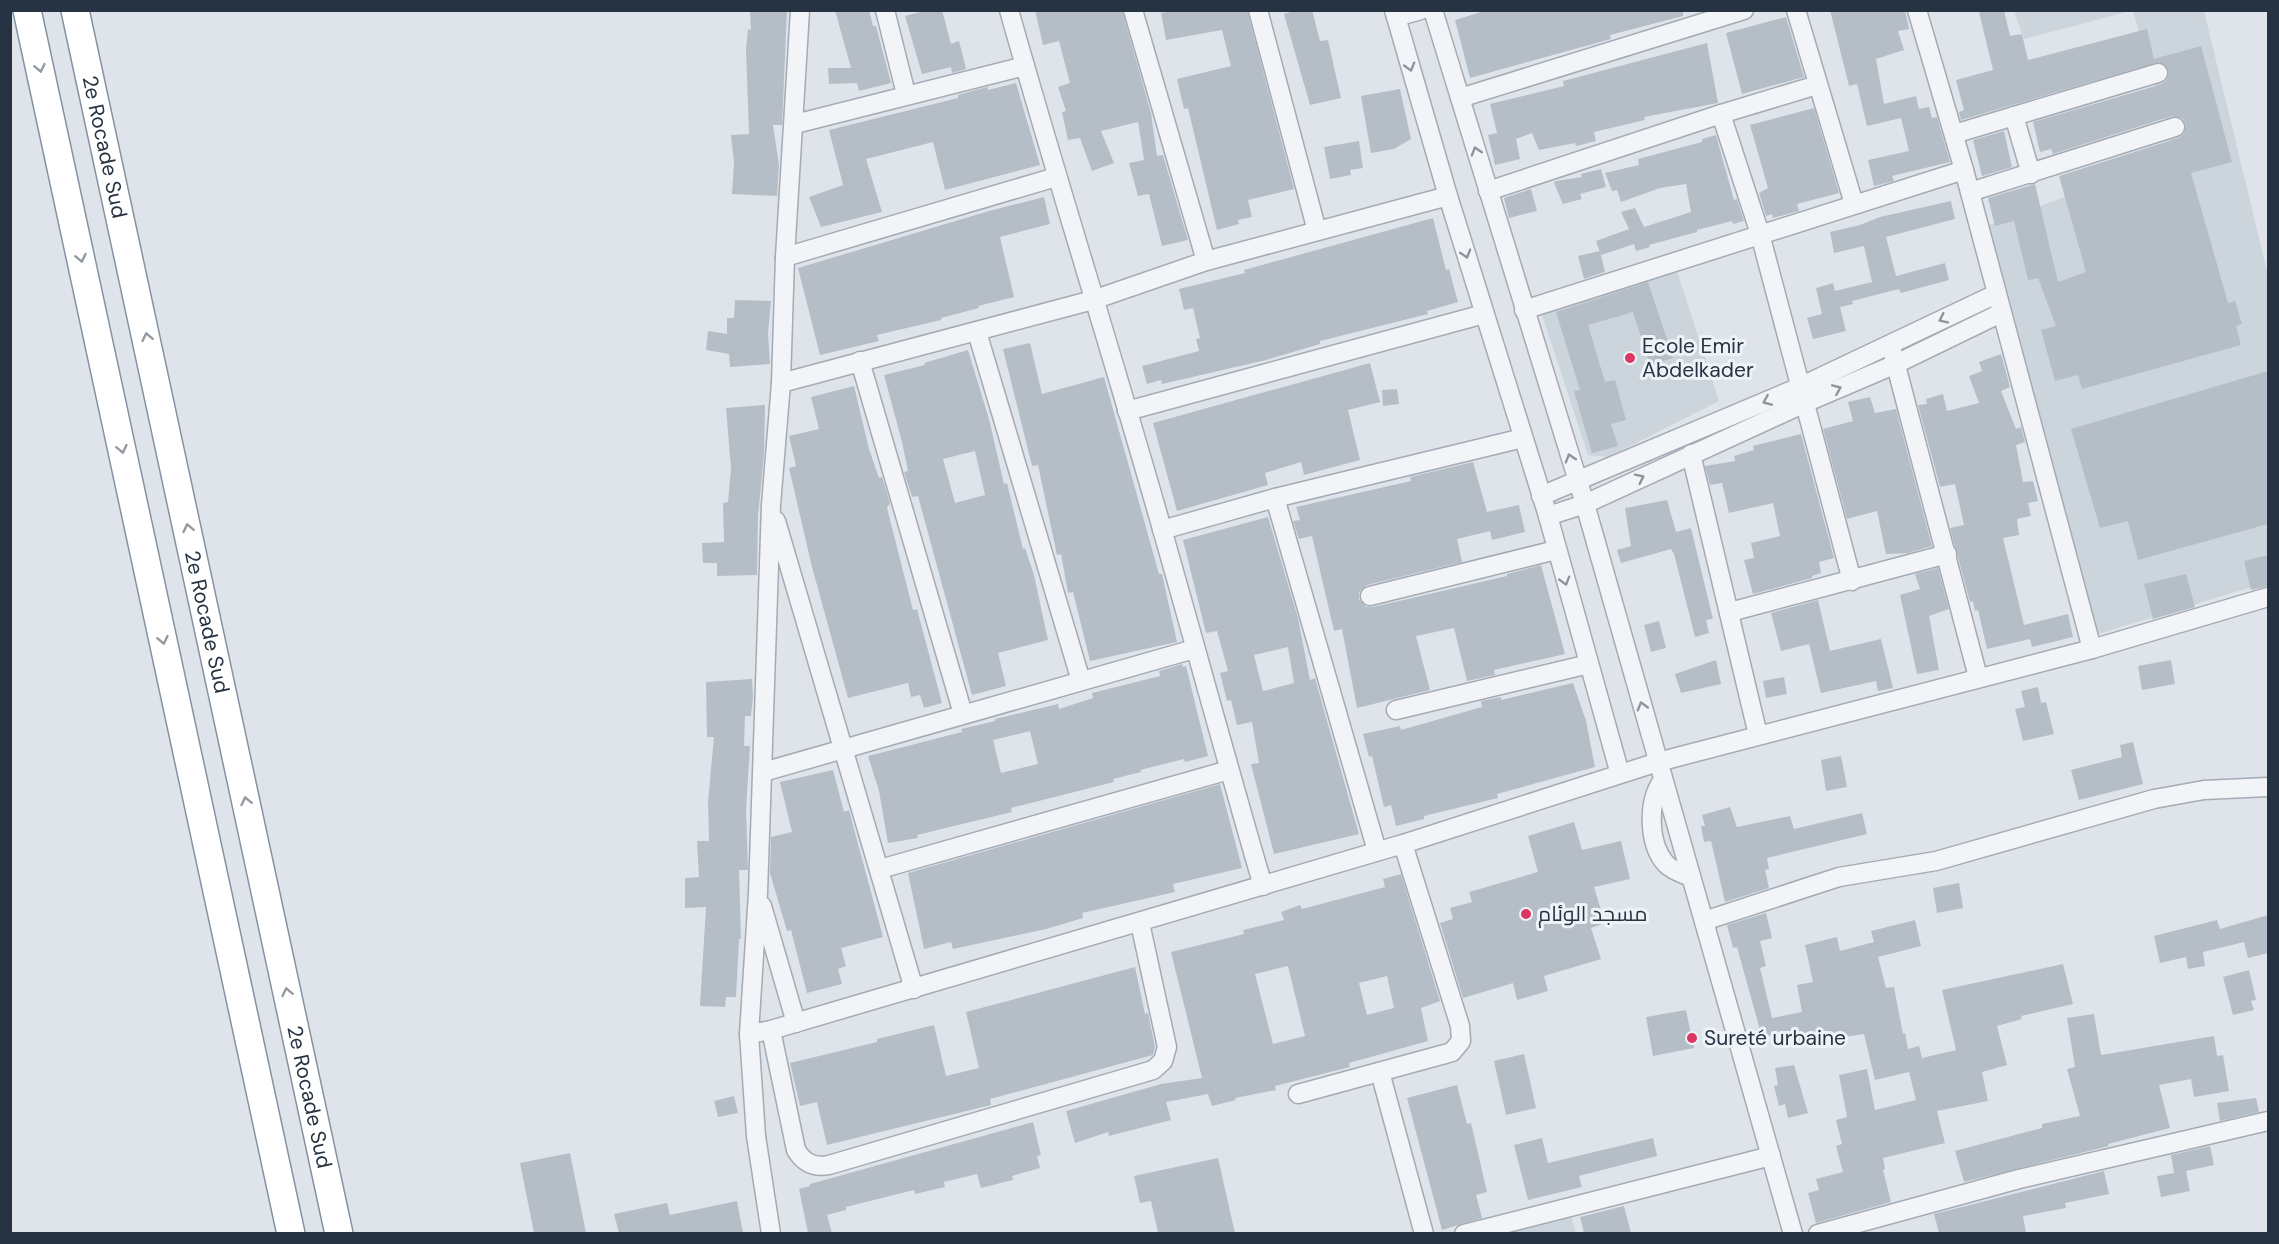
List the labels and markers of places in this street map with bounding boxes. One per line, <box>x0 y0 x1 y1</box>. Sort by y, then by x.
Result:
place label: Ecole Emir Abdelkader <box>1642 332 1754 384</box>
marker: Ecole Emir Abdelkader <box>1623 351 1637 365</box>
place label: مسجد الوئام <box>1538 900 1648 928</box>
marker: مسجد الوئام <box>1519 907 1533 921</box>
place label: Sureté urbaine <box>1704 1024 1846 1052</box>
marker: Sureté urbaine <box>1685 1031 1699 1045</box>

